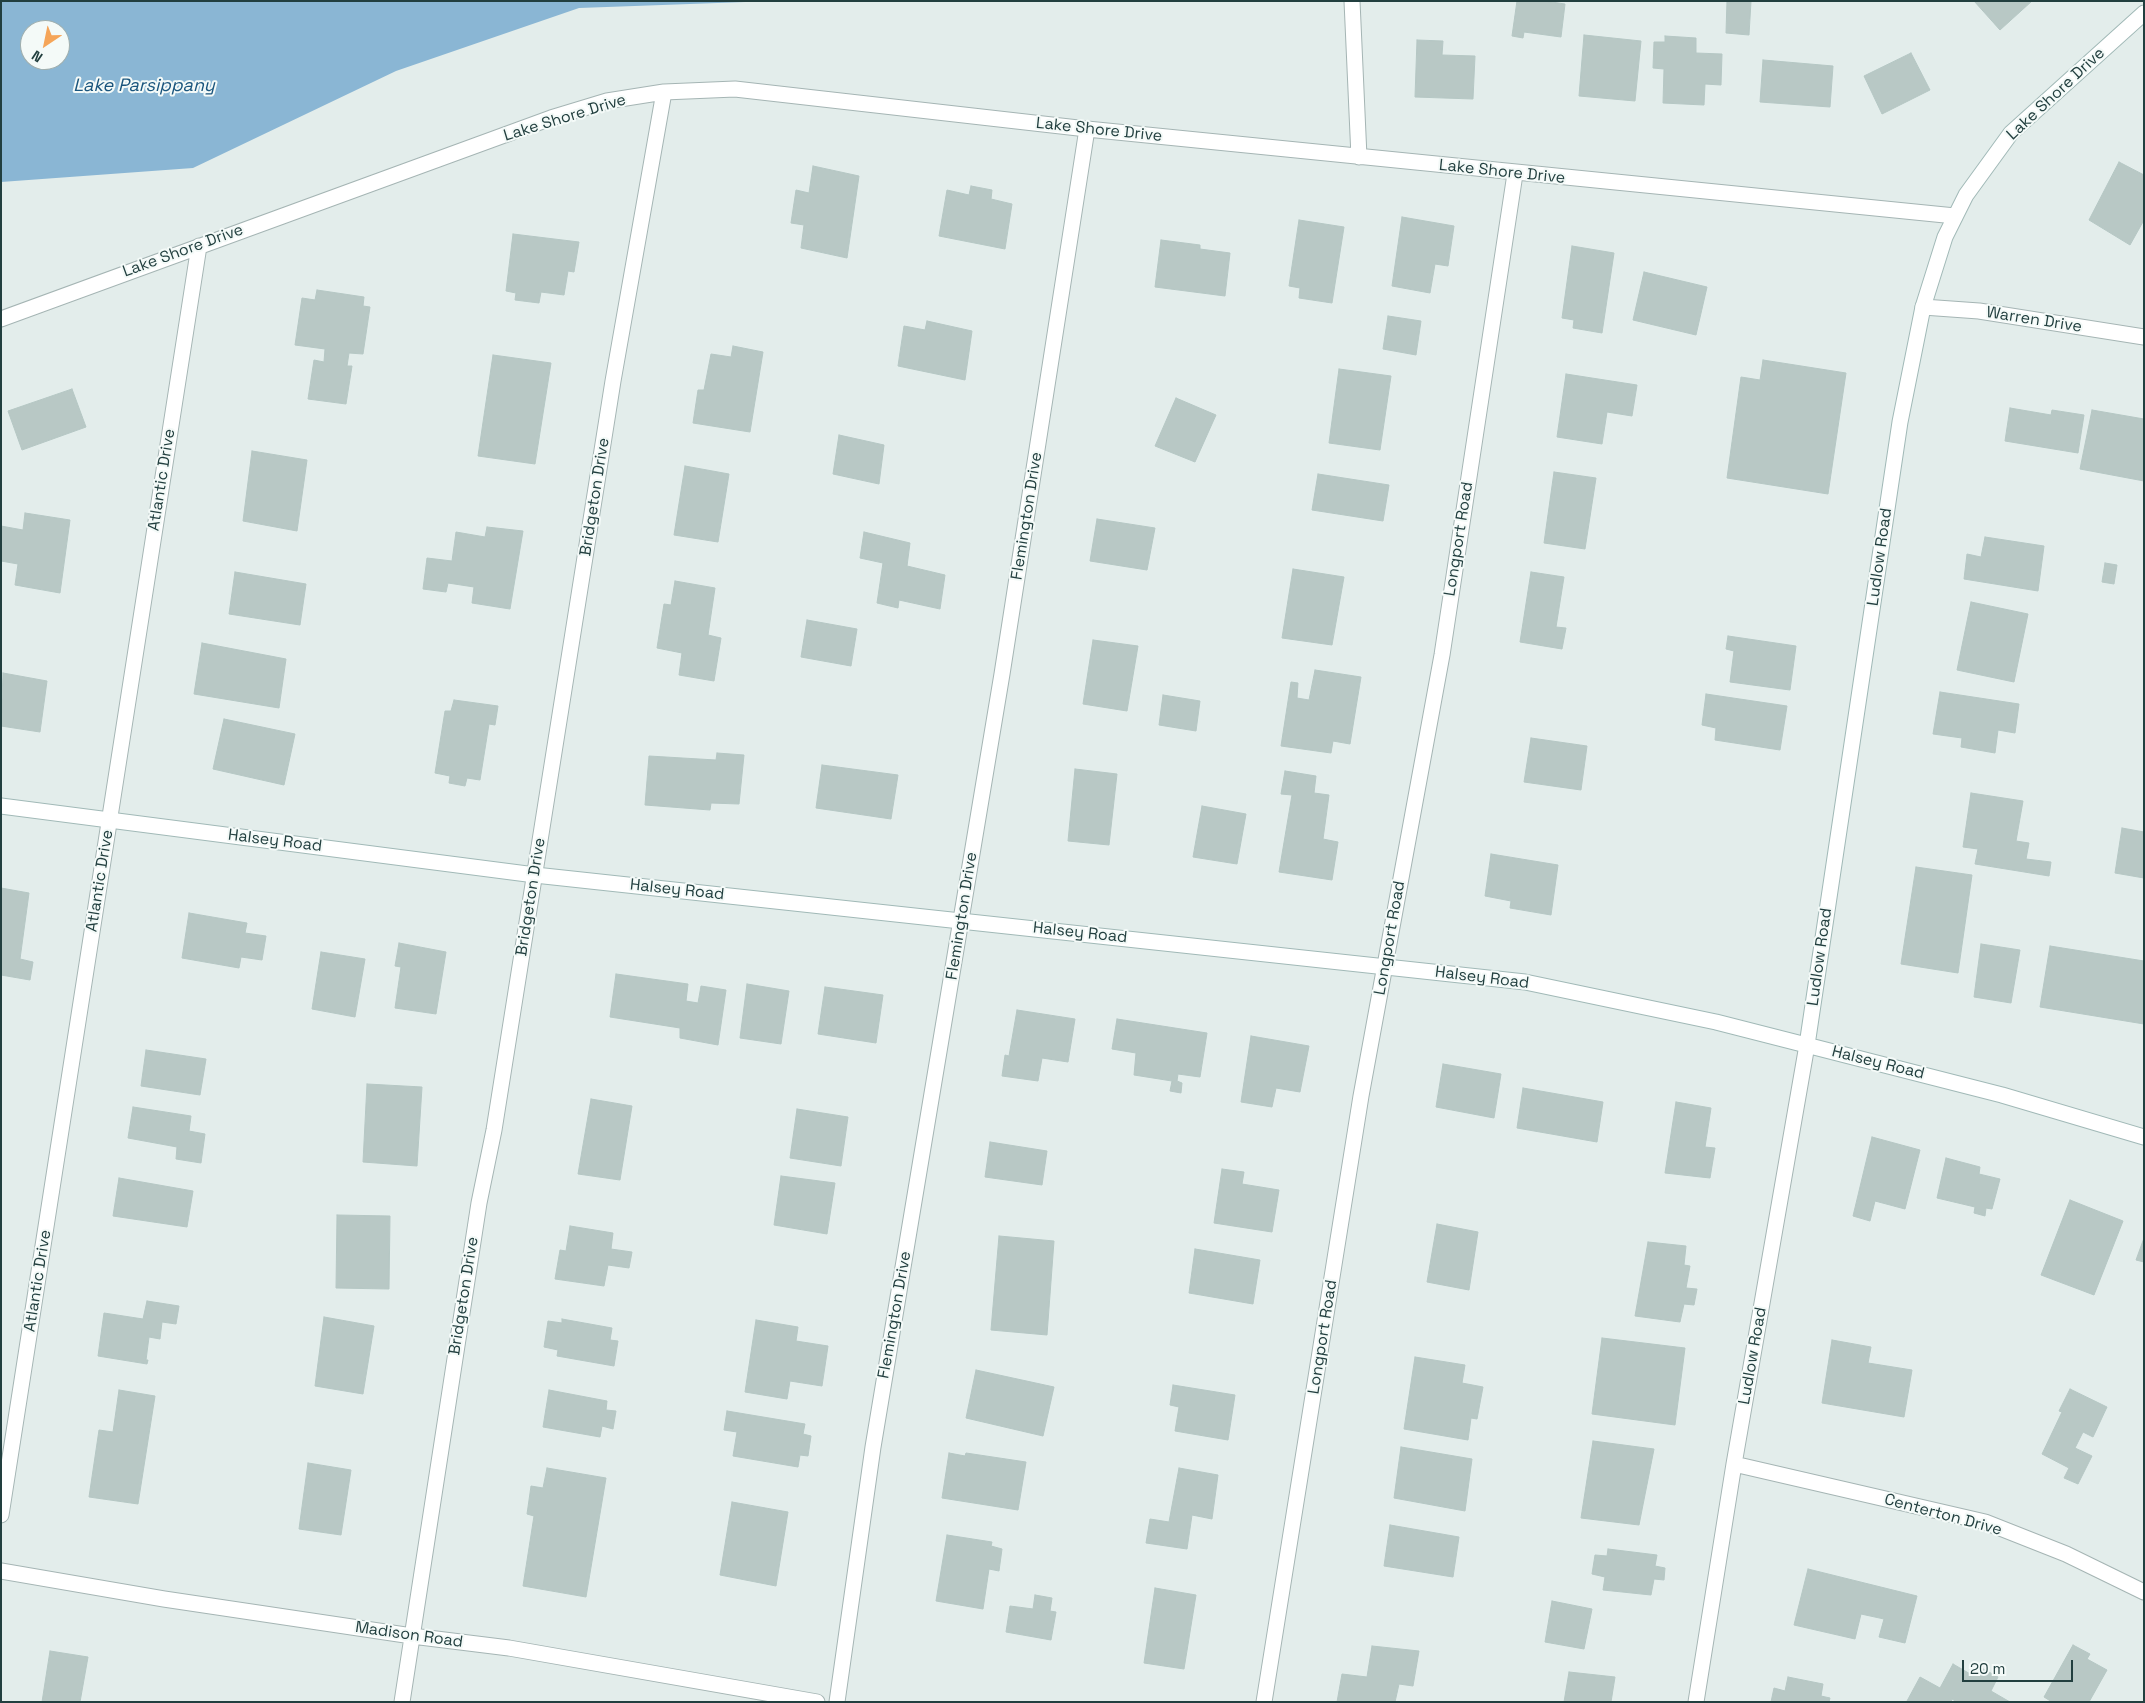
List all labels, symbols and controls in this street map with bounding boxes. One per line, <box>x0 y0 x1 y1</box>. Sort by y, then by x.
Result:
north arrow <box>20 20 70 70</box>
street label: Lake Shore Drive <box>2003 44 2109 144</box>
text: N <box>28 47 46 67</box>
water label: Lake Parsippany <box>73 75 215 97</box>
street label: Lake Shore Drive <box>502 90 628 146</box>
street label: Lake Shore Drive <box>1035 114 1163 146</box>
street label: Lake Shore Drive <box>1438 156 1566 188</box>
street label: Lake Shore Drive <box>120 220 246 282</box>
street label: Warren Drive <box>1985 303 2083 337</box>
street label: Atlantic Drive <box>144 428 180 532</box>
street label: Bridgeton Drive <box>576 436 614 558</box>
street label: Flemington Drive <box>1007 451 1047 581</box>
street label: Longport Road <box>1440 480 1478 598</box>
street label: Ludlow Road <box>1864 507 1896 607</box>
street label: Halsey Road <box>227 826 323 856</box>
street label: Atlantic Drive <box>82 829 118 933</box>
street label: Bridgeton Drive <box>512 836 550 958</box>
street label: Flemington Drive <box>942 851 982 981</box>
street label: Halsey Road <box>629 876 725 904</box>
street label: Longport Road <box>1371 879 1409 997</box>
street label: Ludlow Road <box>1804 907 1836 1007</box>
street label: Halsey Road <box>1032 919 1128 947</box>
street label: Halsey Road <box>1434 963 1530 993</box>
street label: Halsey Road <box>1830 1042 1926 1084</box>
street label: Atlantic Drive <box>20 1229 56 1333</box>
street label: Bridgeton Drive <box>445 1235 483 1357</box>
street label: Flemington Drive <box>874 1250 916 1380</box>
street label: Longport Road <box>1304 1278 1342 1396</box>
street label: Ludlow Road <box>1735 1306 1771 1406</box>
street label: Centerton Drive <box>1882 1490 2004 1540</box>
street label: Madison Road <box>354 1618 464 1652</box>
scale bar <box>1965 1650 2076 1682</box>
text: 20 m <box>1970 1659 2005 1678</box>

